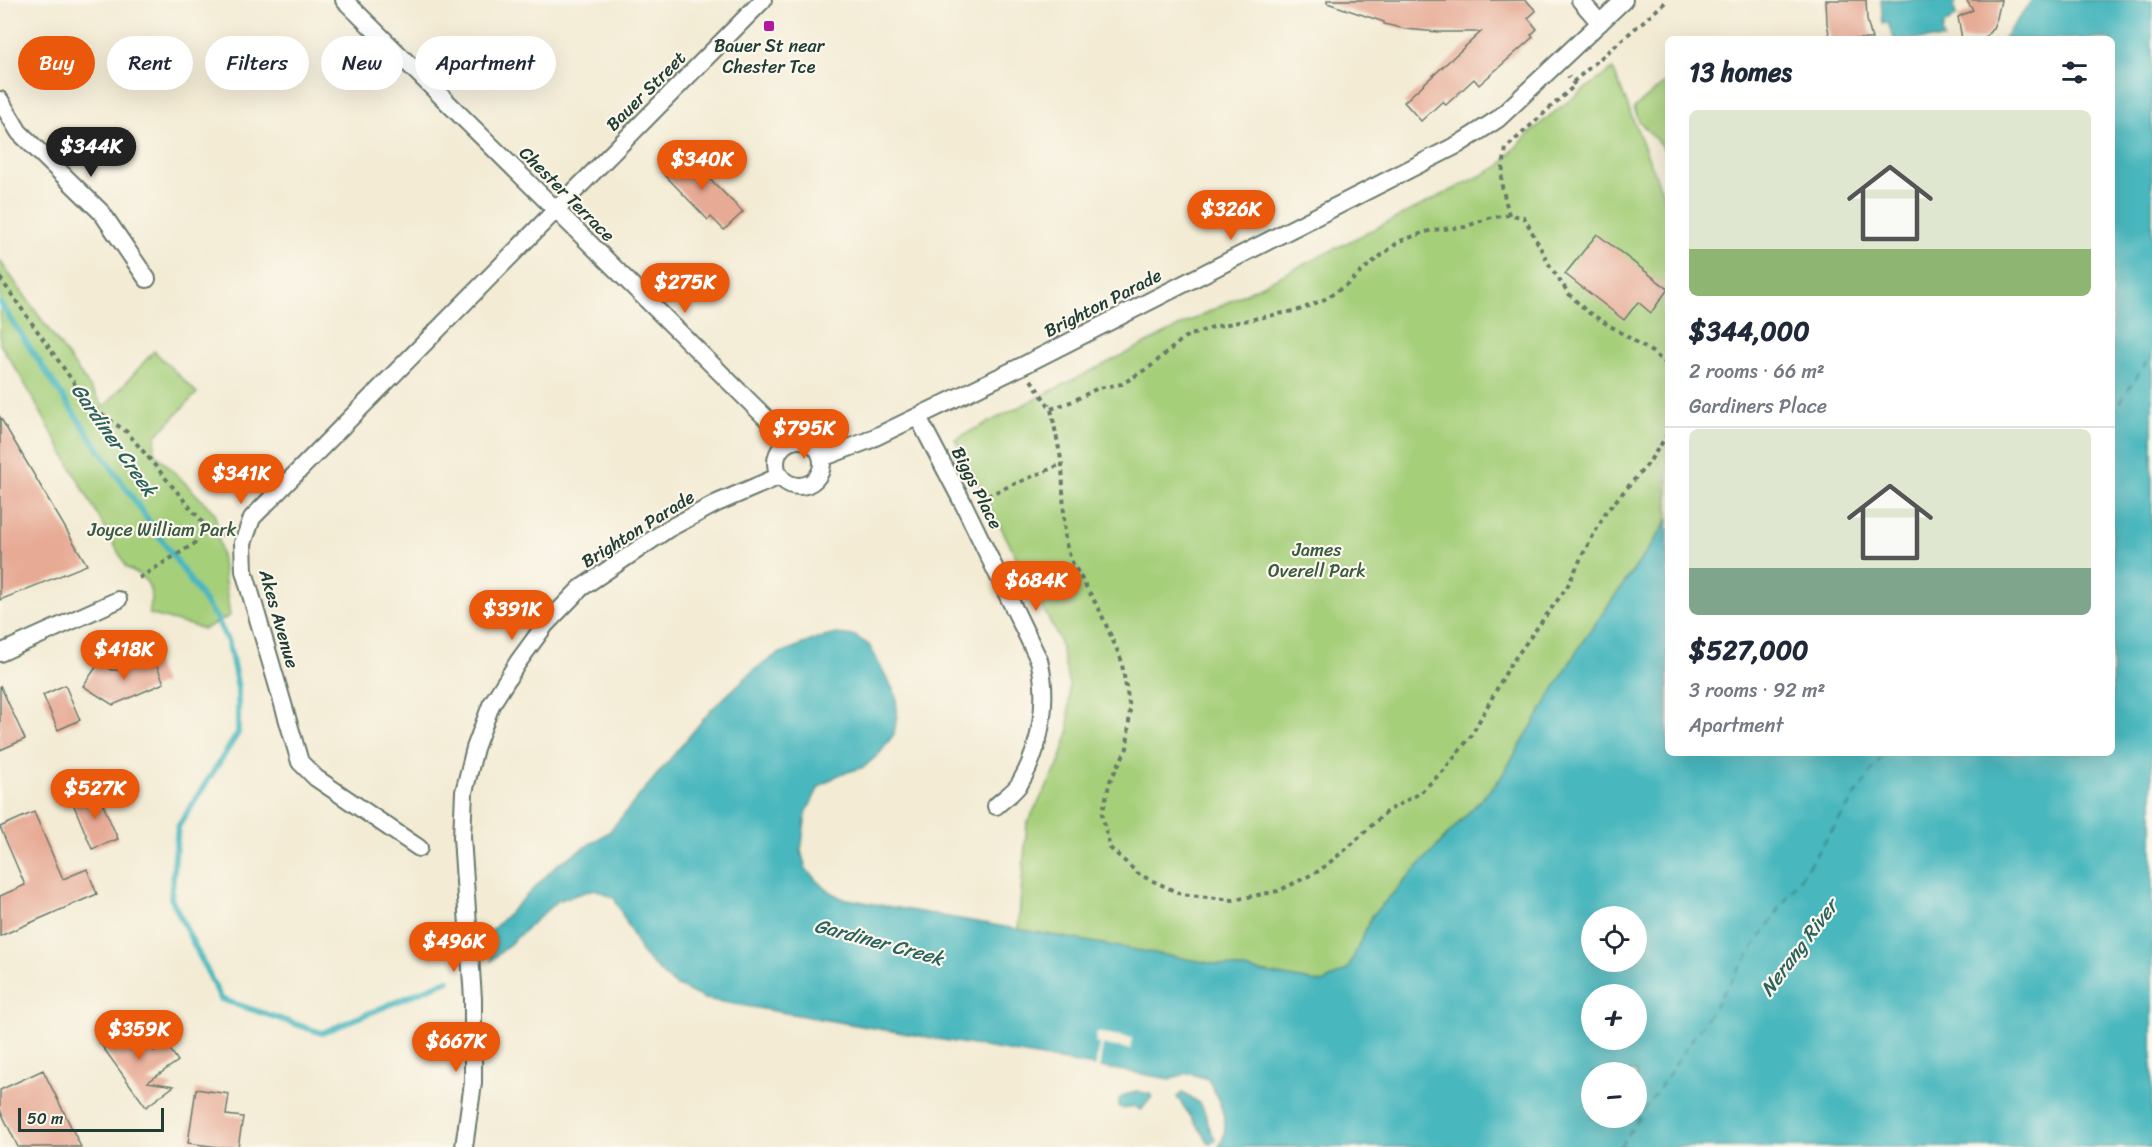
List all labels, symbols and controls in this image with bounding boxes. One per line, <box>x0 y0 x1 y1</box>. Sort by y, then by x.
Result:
marker: Bauer St near Chester Tce <box>762 19 776 33</box>
place label: Bauer St near Chester Tce <box>714 30 826 83</box>
chip: Buy <box>18 36 95 90</box>
chip: Rent <box>107 36 193 90</box>
chip: Filters <box>205 36 309 90</box>
chip: New <box>321 36 403 90</box>
chip: Apartment <box>415 36 556 90</box>
street label: Bauer Street <box>598 43 694 139</box>
text: 13 homes <box>1689 49 1792 95</box>
icon: filters <box>2058 56 2091 89</box>
pin: $344K <box>49 127 133 178</box>
text: $344K <box>60 129 122 164</box>
street label: Chester Terrace <box>511 138 623 250</box>
pin: $340K <box>660 140 744 191</box>
text: $340K <box>671 142 733 177</box>
icon: home <box>1836 149 1944 257</box>
pin: $326K <box>1189 190 1273 241</box>
text: $326K <box>1201 192 1261 227</box>
street label: Brighton Parade <box>1038 260 1168 346</box>
pin: $275K <box>643 263 727 314</box>
text: $275K <box>655 265 715 300</box>
text: $344,000 <box>1689 308 1810 354</box>
text: 2 rooms · 66 m² <box>1689 354 1825 389</box>
water label: Gardiner Creek <box>62 376 167 505</box>
text: Gardiners Place <box>1689 389 1827 424</box>
pin: $795K <box>762 409 846 460</box>
text: $795K <box>773 411 835 446</box>
street label: Biggs Place <box>942 441 1012 535</box>
pin: $341K <box>199 454 283 505</box>
text: $341K <box>212 456 270 491</box>
icon: home <box>1836 468 1944 576</box>
street label: Brighton Parade <box>575 481 701 577</box>
park label: Joyce William Park <box>87 514 237 546</box>
park label: James Overell Park <box>1268 534 1366 587</box>
pin: $684K <box>994 561 1078 612</box>
text: $684K <box>1005 563 1067 598</box>
street label: Akes Avenue <box>249 565 308 672</box>
pin: $391K <box>470 590 554 641</box>
text: $391K <box>483 592 541 627</box>
text: $527,000 <box>1689 627 1809 673</box>
pin: $418K <box>82 630 166 681</box>
text: $418K <box>95 632 153 667</box>
text: 3 rooms · 92 m² <box>1689 673 1825 708</box>
text: Apartment <box>1689 708 1783 743</box>
pin: $527K <box>53 769 137 820</box>
text: $527K <box>65 771 125 806</box>
water label: Nerang River <box>1751 889 1850 1004</box>
map controls <box>1581 906 1647 1128</box>
button: locate <box>1581 906 1647 972</box>
water label: Gardiner Creek <box>810 908 949 976</box>
pin: $496K <box>412 922 496 973</box>
text: $496K <box>423 924 485 959</box>
button: + <box>1581 984 1647 1050</box>
pin: $359K <box>97 1010 181 1061</box>
text: $359K <box>108 1012 170 1047</box>
pin: $667K <box>414 1022 498 1073</box>
text: $667K <box>426 1024 486 1059</box>
button: − <box>1581 1062 1647 1128</box>
text: 50 m <box>27 1104 63 1133</box>
scale bar <box>18 1105 164 1132</box>

